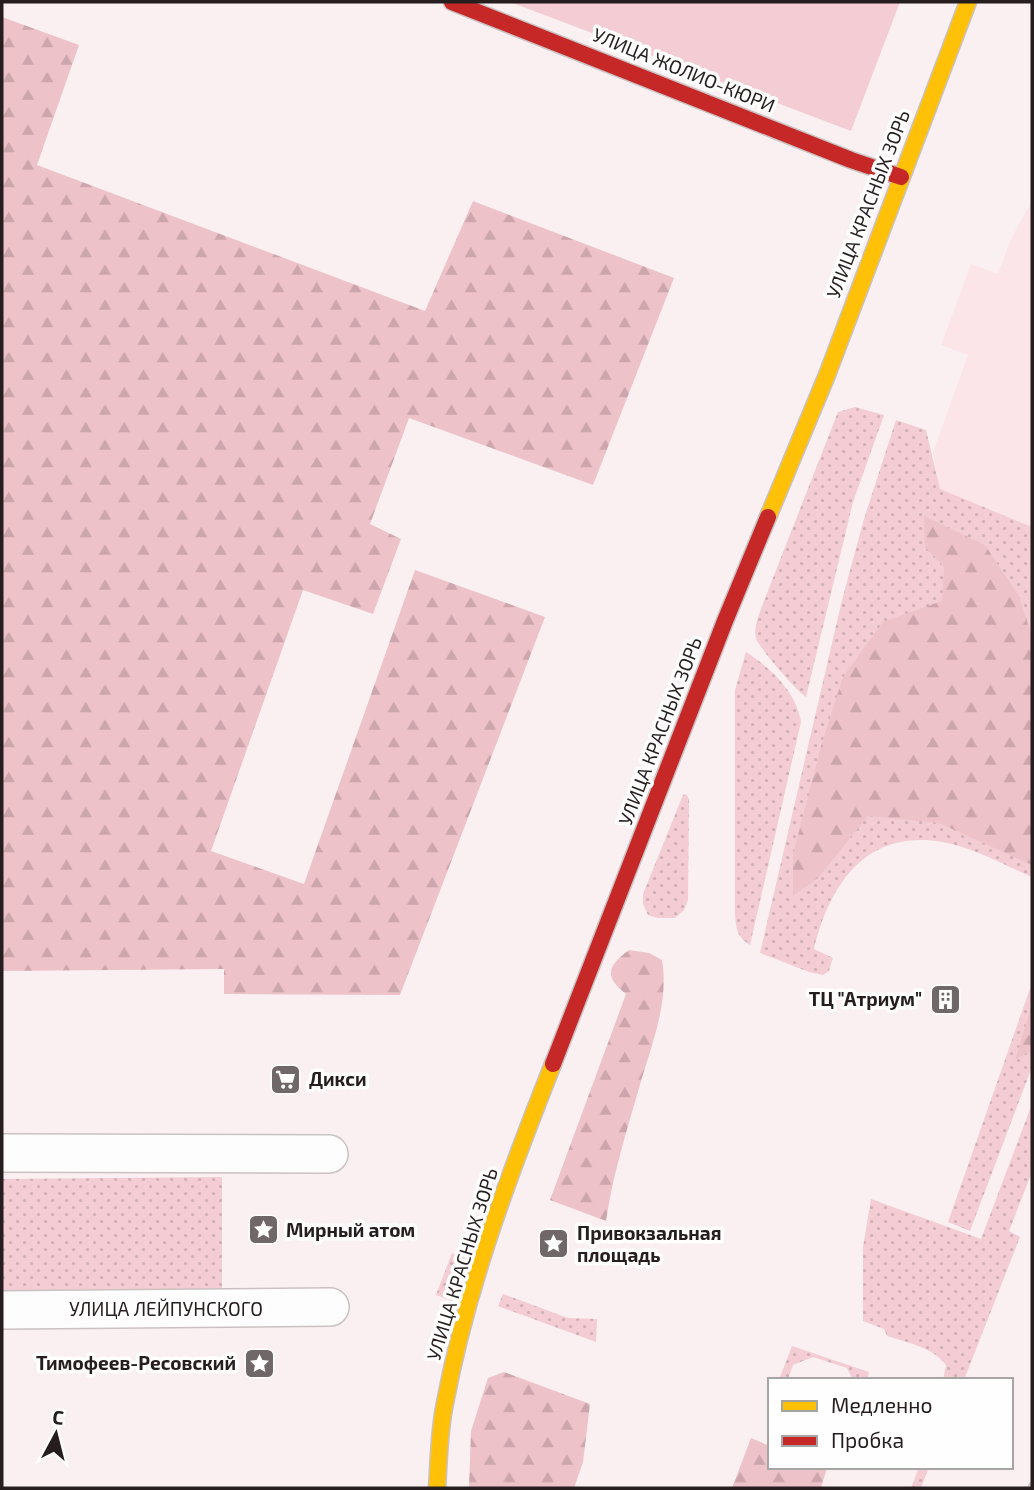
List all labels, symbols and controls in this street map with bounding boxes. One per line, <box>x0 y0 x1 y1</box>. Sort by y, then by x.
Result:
street label: УЛИЦА ЖОЛИО-КЮРИ <box>590 22 779 117</box>
street label: УЛИЦА КРАСНЫХ ЗОРЬ <box>821 106 914 301</box>
street label: УЛИЦА КРАСНЫХ ЗОРЬ <box>613 633 706 828</box>
building icon: ТЦ "Атриум" <box>928 982 962 1016</box>
place label: ТЦ "Атриум" <box>809 987 922 1010</box>
supermarket icon: Дикси <box>269 1062 303 1096</box>
place label: Дикси <box>309 1067 367 1090</box>
street label: УЛИЦА КРАСНЫХ ЗОРЬ <box>421 1165 502 1363</box>
place icon: Мирный атом <box>246 1213 280 1247</box>
place label: Мирный атом <box>286 1218 415 1241</box>
place label: Привокзальная площадь <box>577 1221 721 1266</box>
place icon: Привокзальная площадь <box>537 1227 571 1261</box>
street label: УЛИЦА ЛЕЙПУНСКОГО <box>69 1297 263 1320</box>
place icon: Тимофеев-Ресовский <box>242 1346 276 1380</box>
place label: Тимофеев-Ресовский <box>36 1351 236 1374</box>
legend <box>768 1378 1013 1469</box>
text: Медленно <box>831 1392 933 1417</box>
north arrow <box>21 1399 91 1469</box>
text: С <box>51 1405 65 1429</box>
text: Пробка <box>831 1427 904 1452</box>

